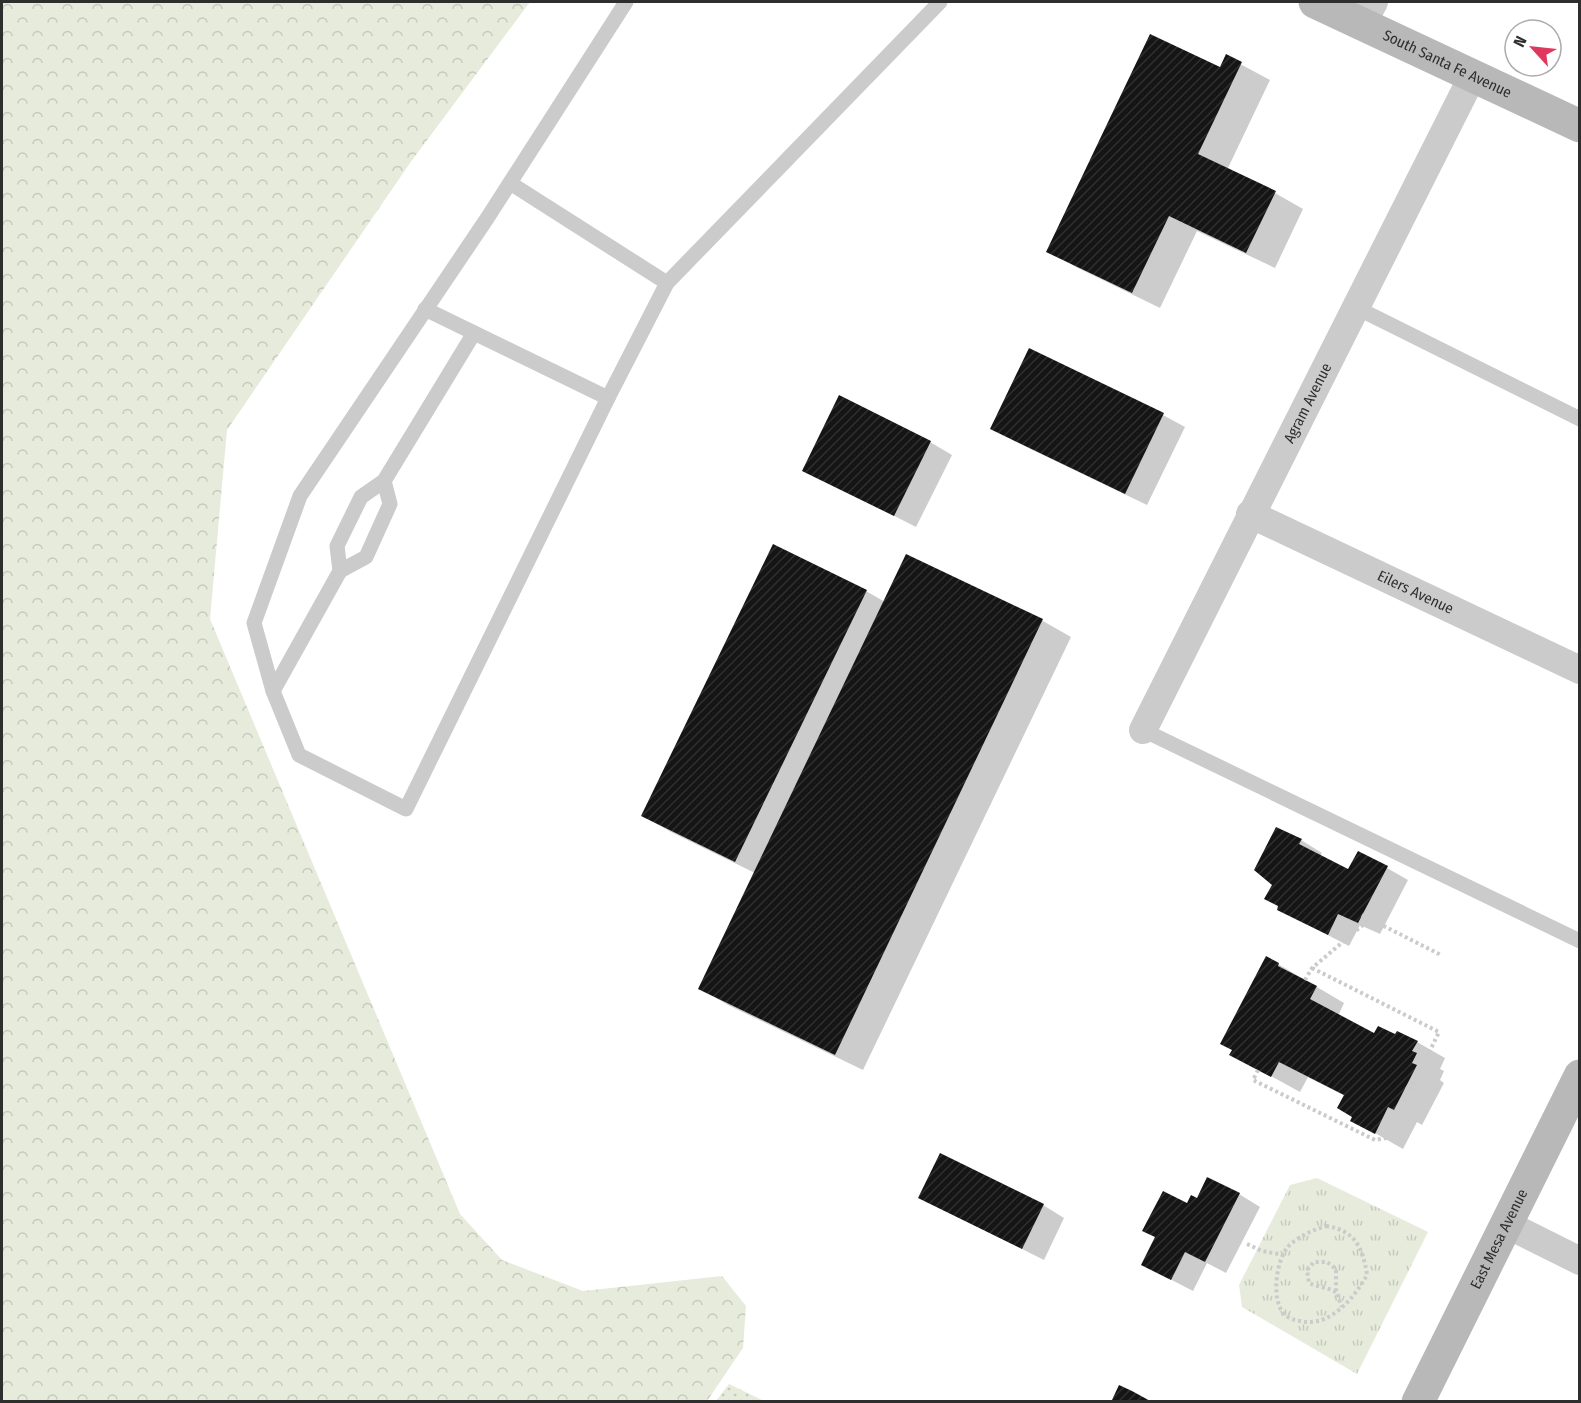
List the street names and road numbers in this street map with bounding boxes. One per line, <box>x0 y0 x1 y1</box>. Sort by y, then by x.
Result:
street label: South Santa Fe Avenue <box>1380 26 1514 102</box>
street label: Agram Avenue <box>1280 360 1335 446</box>
street label: Eilers Avenue <box>1374 567 1456 618</box>
street label: East Mesa Avenue <box>1467 1186 1531 1292</box>

